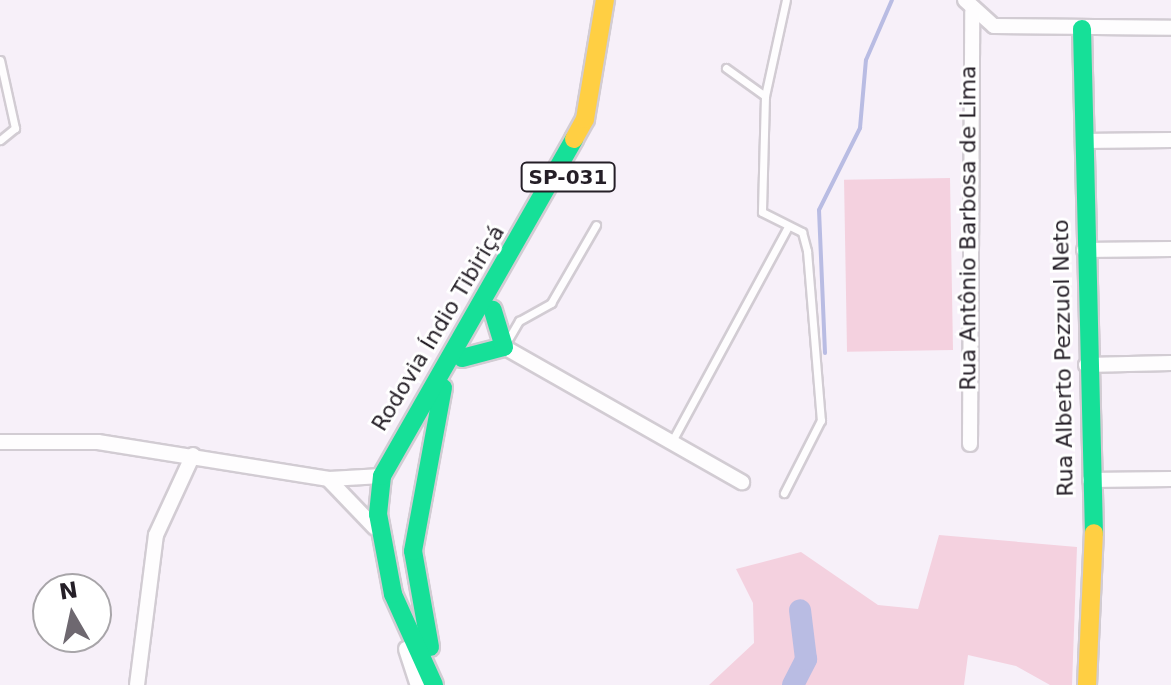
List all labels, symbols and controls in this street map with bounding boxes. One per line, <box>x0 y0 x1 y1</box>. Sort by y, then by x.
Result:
street label: Rua Antônio Barbosa de Lima <box>955 65 981 391</box>
road number: SP-031 <box>520 161 616 193</box>
street label: Rua Alberto Pezzuol Neto <box>1047 219 1079 497</box>
street label: Rodovia Índio Tibiriçá <box>366 220 510 436</box>
north arrow <box>32 573 112 653</box>
text: N <box>57 577 80 605</box>

